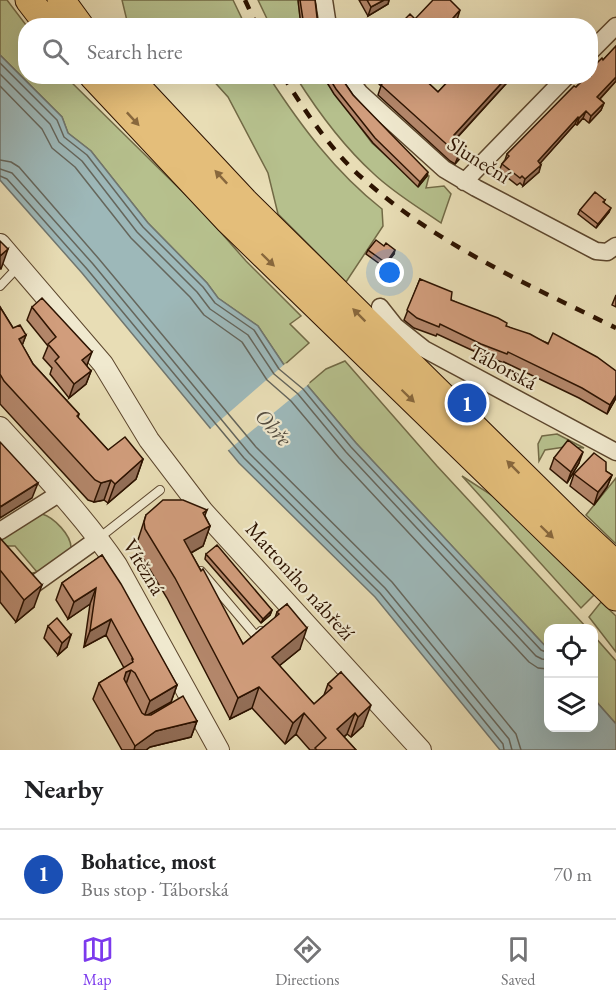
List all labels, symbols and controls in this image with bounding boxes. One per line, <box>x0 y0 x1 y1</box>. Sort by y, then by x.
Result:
search box <box>18 18 598 84</box>
icon: search <box>39 35 72 68</box>
text: Search here <box>87 37 182 66</box>
one-way arrow <box>125 112 139 126</box>
street label: Sluneční <box>443 130 517 190</box>
one-way arrow <box>215 171 229 185</box>
one-way arrow <box>260 252 274 266</box>
your location <box>375 258 404 287</box>
one-way arrow <box>352 308 367 322</box>
street label: Táborská <box>464 337 543 396</box>
pin: 1 <box>448 380 486 426</box>
one-way arrow <box>400 388 414 402</box>
water label: Ohře <box>249 402 299 453</box>
one-way arrow <box>507 460 521 474</box>
street label: Mattoniho nábřeží <box>240 516 361 646</box>
one-way arrow <box>540 524 554 538</box>
street label: Vítězná <box>117 534 172 600</box>
map controls <box>544 624 598 732</box>
button: locate <box>544 624 598 678</box>
button: layers <box>544 678 598 732</box>
text: Nearby <box>24 772 104 806</box>
text: Bohatice, most <box>81 847 216 876</box>
text: 1 <box>38 861 49 887</box>
text: 70 m <box>553 861 592 887</box>
text: Bus stop · Táborská <box>81 876 229 902</box>
tab: Map <box>81 933 114 990</box>
tab: Directions <box>275 933 340 990</box>
tab: Saved <box>501 933 535 990</box>

